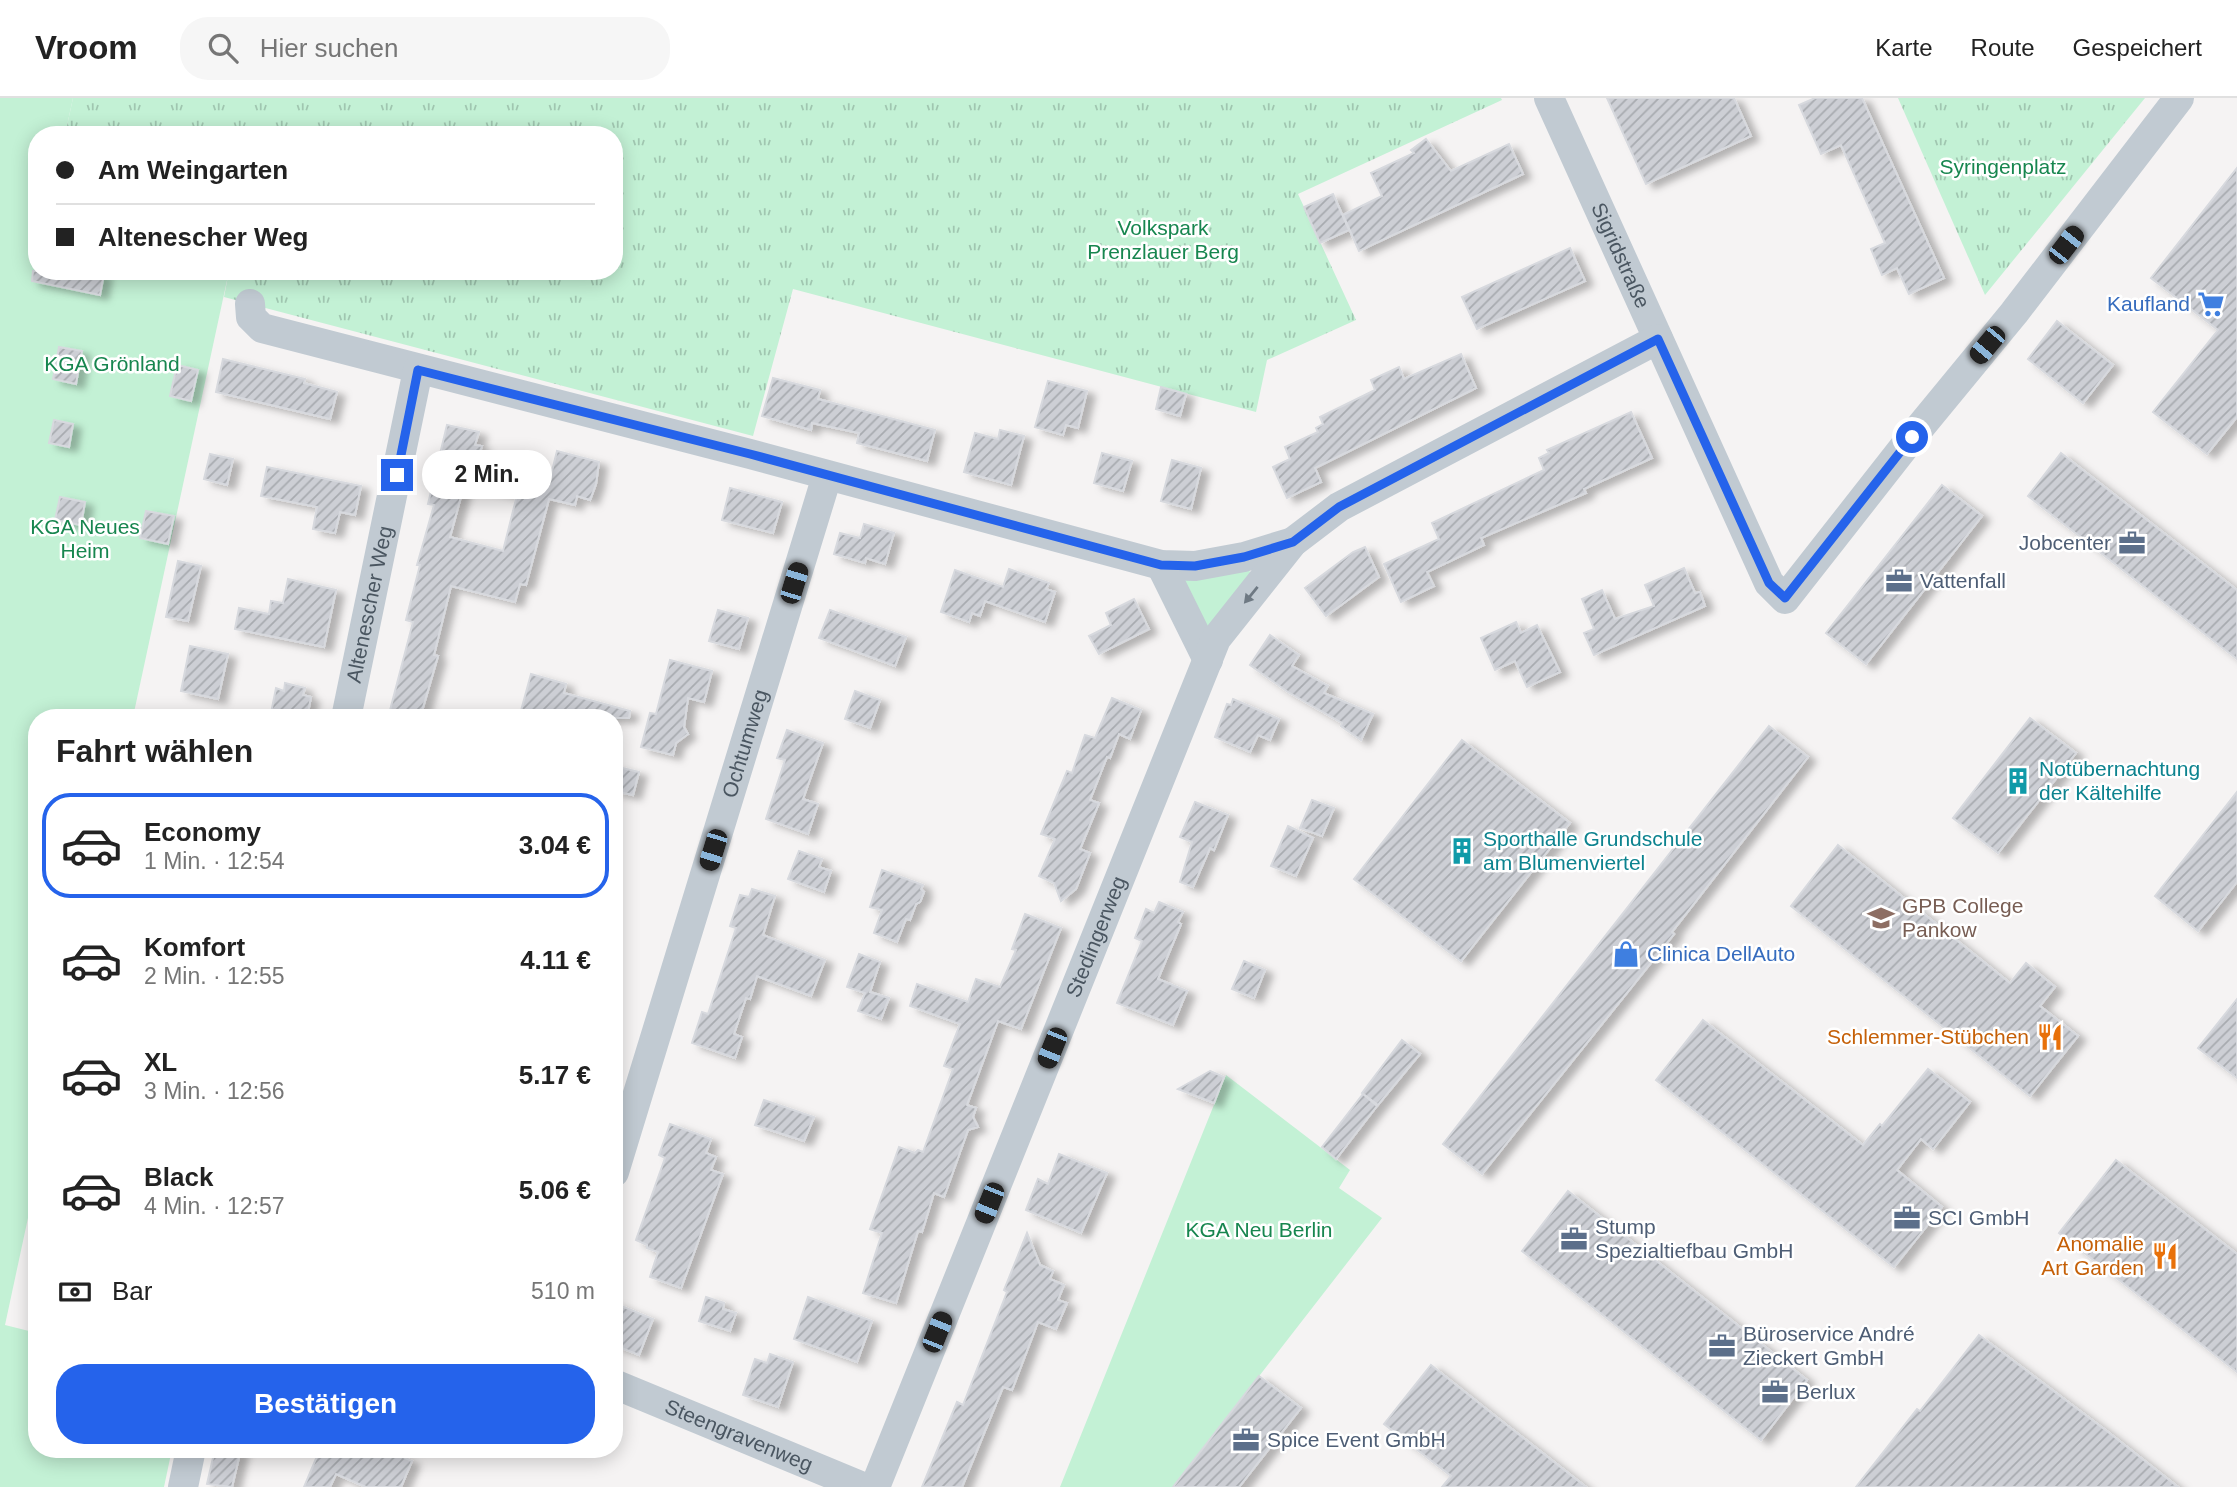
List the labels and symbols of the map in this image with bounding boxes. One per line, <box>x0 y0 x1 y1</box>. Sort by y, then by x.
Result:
park label: Syringenplatz <box>1939 155 2067 178</box>
street label: Sigridstraße <box>1587 199 1655 312</box>
park label: Volkspark Prenzlauer Berg <box>1087 216 1239 263</box>
car <box>2045 222 2088 268</box>
supermarket icon: Kaufland <box>2196 289 2226 319</box>
place label: Kaufland <box>2107 292 2190 315</box>
car <box>1966 322 2009 368</box>
park label: KGA Grönland <box>44 352 180 375</box>
route start <box>1896 421 1928 453</box>
callout: 2 Min. <box>422 450 551 500</box>
route end <box>381 459 413 491</box>
park label: KGA Neues Heim <box>30 515 140 562</box>
street label: Altenescher Weg <box>342 524 396 685</box>
office icon: Jobcenter <box>2117 528 2147 558</box>
place label: Jobcenter <box>2019 531 2111 554</box>
car <box>778 560 811 606</box>
office icon: Vattenfall <box>1884 566 1914 596</box>
place label: Vattenfall <box>1920 569 2006 592</box>
one-way arrow <box>1244 586 1259 604</box>
street label: Ochtumweg <box>717 686 772 800</box>
place label: Notübernachtung der Kältehilfe <box>2039 757 2200 804</box>
building icon: Notübernachtung der Kältehilfe <box>2003 766 2033 796</box>
car <box>697 827 730 873</box>
place label: Sporthalle Grundschule am Blumenviertel <box>1483 827 1702 874</box>
building icon: Sporthalle Grundschule am Blumenviertel <box>1447 836 1477 866</box>
street label: Stedingerweg <box>1061 873 1130 1001</box>
place label: GPB College Pankow <box>1902 894 2023 941</box>
school or university icon: GPB College Pankow <box>1866 903 1896 933</box>
shop icon: Clinica DellAuto <box>1611 939 1641 969</box>
place label: Clinica DellAuto <box>1647 942 1795 965</box>
restaurant icon: Schlemmer-Stübchen <box>2035 1022 2065 1052</box>
car <box>1035 1025 1070 1071</box>
place label: Schlemmer-Stübchen <box>1827 1025 2029 1048</box>
car <box>972 1180 1007 1226</box>
office icon: SCI GmbH <box>1892 1203 1922 1233</box>
place label: SCI GmbH <box>1928 1206 2030 1229</box>
place label: Stump Spezialtiefbau GmbH <box>1595 1215 1793 1262</box>
park label: KGA Neu Berlin <box>1185 1218 1333 1241</box>
office icon: Stump Spezialtiefbau GmbH <box>1559 1224 1589 1254</box>
place label: Anomalie Art Garden <box>2041 1232 2144 1279</box>
restaurant icon: Anomalie Art Garden <box>2150 1241 2180 1271</box>
car <box>920 1309 955 1355</box>
place label: Büroservice André Zieckert GmbH <box>1743 1322 1915 1369</box>
office icon: Büroservice André Zieckert GmbH <box>1707 1331 1737 1361</box>
office icon: Berlux <box>1760 1377 1790 1407</box>
place label: Berlux <box>1796 1380 1856 1403</box>
street label: Steengravenweg <box>662 1394 816 1476</box>
office icon: Spice Event GmbH <box>1231 1425 1261 1455</box>
place label: Spice Event GmbH <box>1267 1428 1446 1451</box>

